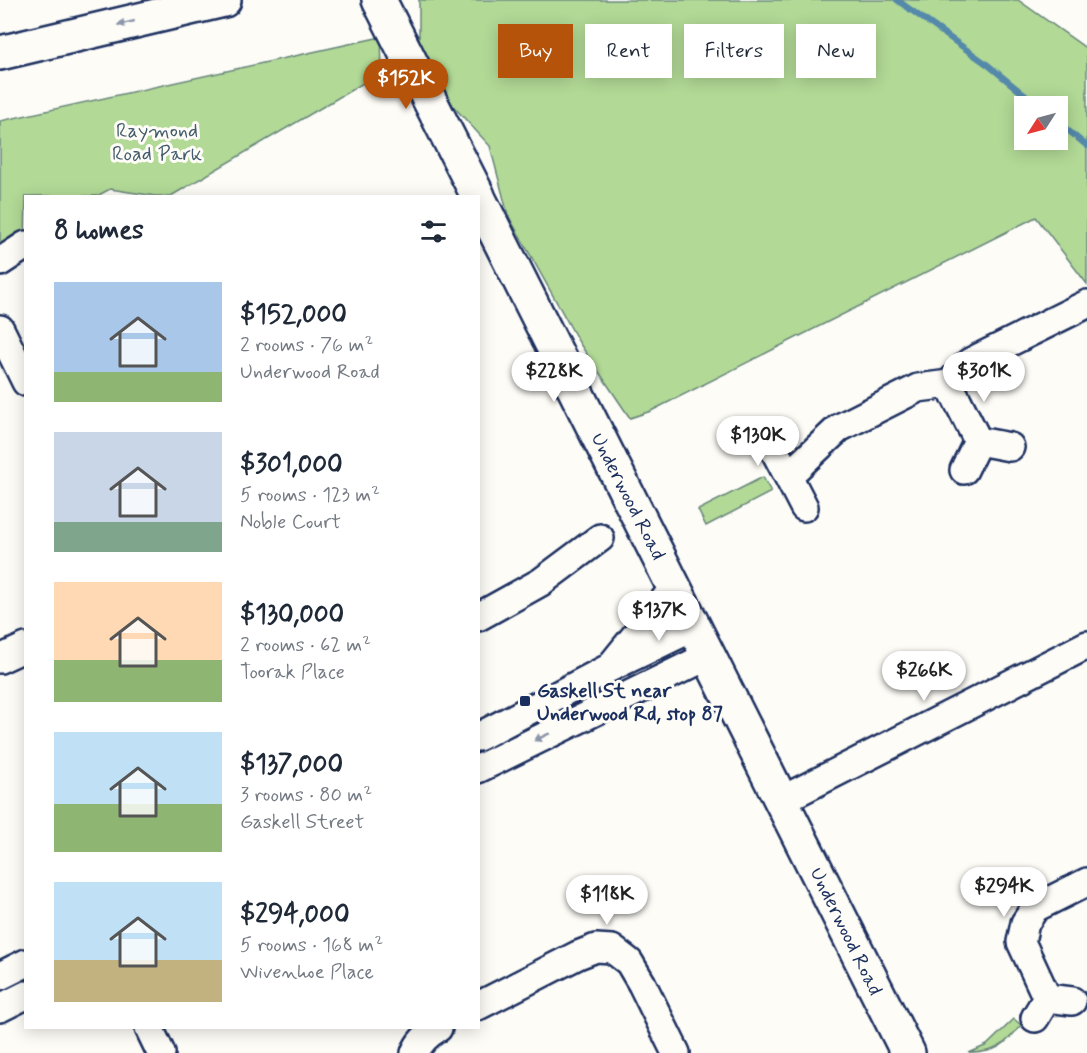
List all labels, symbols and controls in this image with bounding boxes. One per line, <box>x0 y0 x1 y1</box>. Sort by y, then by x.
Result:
one-way arrow <box>117 19 135 29</box>
chip: Buy <box>498 24 573 78</box>
chip: Rent <box>585 24 672 78</box>
chip: Filters <box>684 24 784 78</box>
chip: New <box>796 24 876 78</box>
pin: $152K <box>364 59 448 110</box>
text: $152K <box>377 65 435 92</box>
north arrow <box>1014 96 1068 150</box>
map controls <box>1014 96 1068 150</box>
park label: Raymond Road Park <box>112 118 202 168</box>
text: 8 homes <box>54 214 144 248</box>
icon: filters <box>417 215 450 248</box>
text: $152,000 <box>240 298 347 332</box>
icon: home <box>102 306 174 378</box>
text: 2 rooms · 76 m² <box>240 332 373 359</box>
pin: $228K <box>512 352 596 403</box>
pin: $301K <box>942 352 1026 403</box>
text: $228K <box>525 358 583 385</box>
text: $301K <box>957 358 1011 385</box>
text: Underwood Road <box>240 359 380 386</box>
pin: $130K <box>716 416 800 467</box>
text: $130K <box>730 422 786 449</box>
street label: Underwood Road <box>584 428 671 565</box>
text: $301,000 <box>240 448 343 482</box>
icon: home <box>102 456 174 528</box>
text: 5 rooms · 123 m² <box>240 482 380 509</box>
text: Noble Court <box>240 509 341 536</box>
pin: $137K <box>617 591 701 642</box>
text: $137K <box>632 597 686 624</box>
text: $130,000 <box>240 598 344 632</box>
icon: home <box>102 606 174 678</box>
text: 2 rooms · 62 m² <box>240 632 371 659</box>
pin: $266K <box>882 651 966 702</box>
text: $266K <box>896 657 952 684</box>
text: Toorak Place <box>240 659 345 686</box>
place label: Gaskell St near Underwood Rd, stop 87 <box>537 678 723 728</box>
marker: Gaskell St near Underwood Rd, stop 87 <box>518 694 532 708</box>
one-way arrow <box>534 733 551 742</box>
text: $137,000 <box>240 748 343 782</box>
icon: home <box>102 756 174 828</box>
text: 3 rooms · 80 m² <box>240 782 372 809</box>
text: Gaskell Street <box>240 809 364 836</box>
street label: Underwood Road <box>803 863 888 1000</box>
pin: $294K <box>962 867 1046 918</box>
text: $294K <box>974 873 1034 900</box>
pin: $118K <box>565 875 649 926</box>
text: $118K <box>580 881 634 908</box>
text: $294,000 <box>240 898 350 932</box>
icon: home <box>102 906 174 978</box>
text: 5 rooms · 168 m² <box>240 932 383 959</box>
text: Wivenhoe Place <box>240 959 374 986</box>

